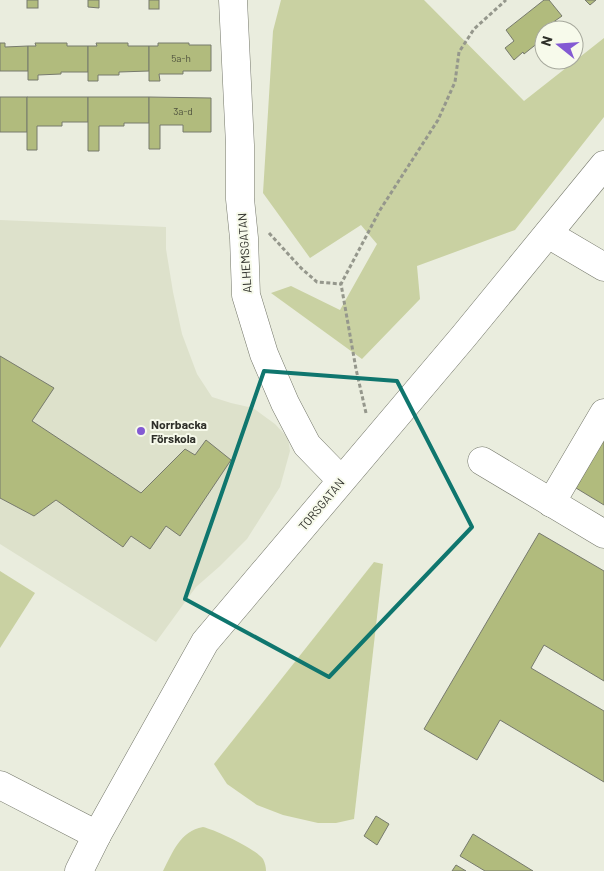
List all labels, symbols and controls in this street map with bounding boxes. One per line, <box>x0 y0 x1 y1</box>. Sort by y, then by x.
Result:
north arrow <box>534 20 584 70</box>
text: N <box>537 34 556 48</box>
house number: 5a-h <box>171 52 191 64</box>
house number: 3a-d <box>173 105 193 117</box>
street label: ALHEMSGATAN <box>234 213 254 293</box>
place label: Norrbacka Förskola <box>151 417 207 445</box>
marker: Norrbacka Förskola <box>135 425 147 437</box>
street label: TORSGATAN <box>295 475 347 533</box>

